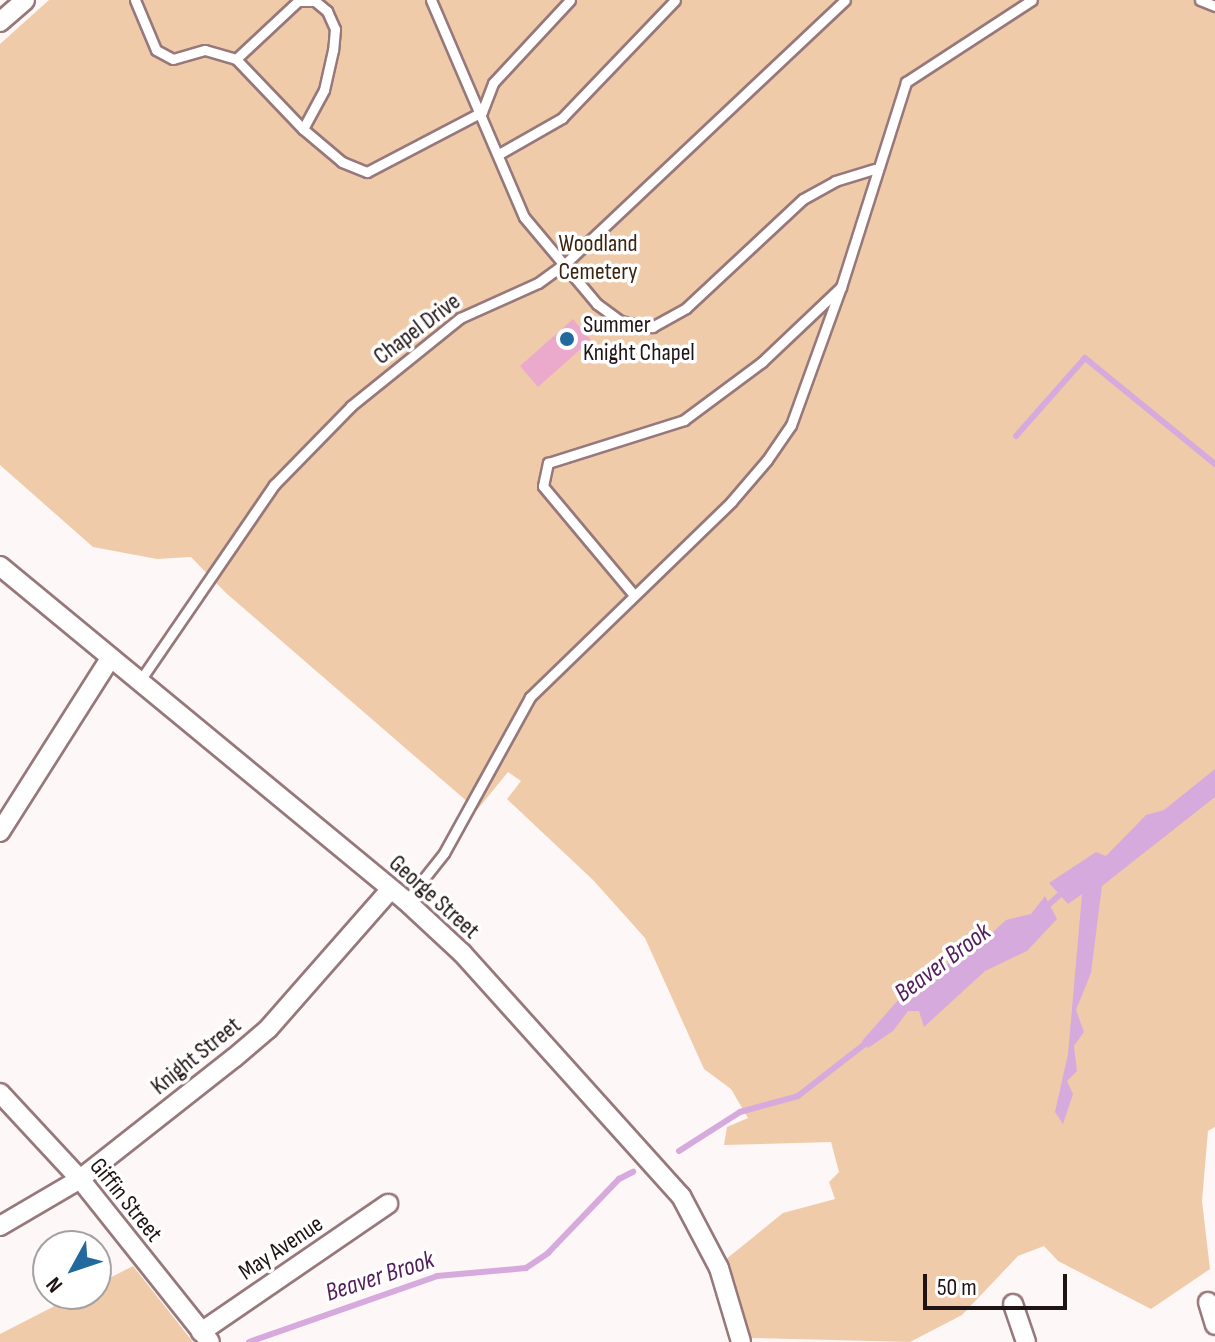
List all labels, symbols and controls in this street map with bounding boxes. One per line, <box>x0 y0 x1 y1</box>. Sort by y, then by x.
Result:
park label: Woodland Cemetery <box>558 230 638 286</box>
street label: Chapel Drive <box>368 287 466 371</box>
place label: Summer Knight Chapel <box>583 311 695 367</box>
marker: Summer Knight Chapel <box>558 330 576 348</box>
street label: George Street <box>383 849 485 945</box>
water label: Beaver Brook <box>889 917 997 1009</box>
street label: Knight Street <box>145 1011 247 1101</box>
street label: Giffin Street <box>84 1152 168 1248</box>
street label: May Avenue <box>234 1209 328 1287</box>
north arrow <box>32 1230 112 1310</box>
water label: Beaver Brook <box>322 1245 438 1309</box>
scale bar <box>927 1258 1071 1308</box>
text: N <box>41 1271 69 1298</box>
text: 50 m <box>937 1273 977 1302</box>

